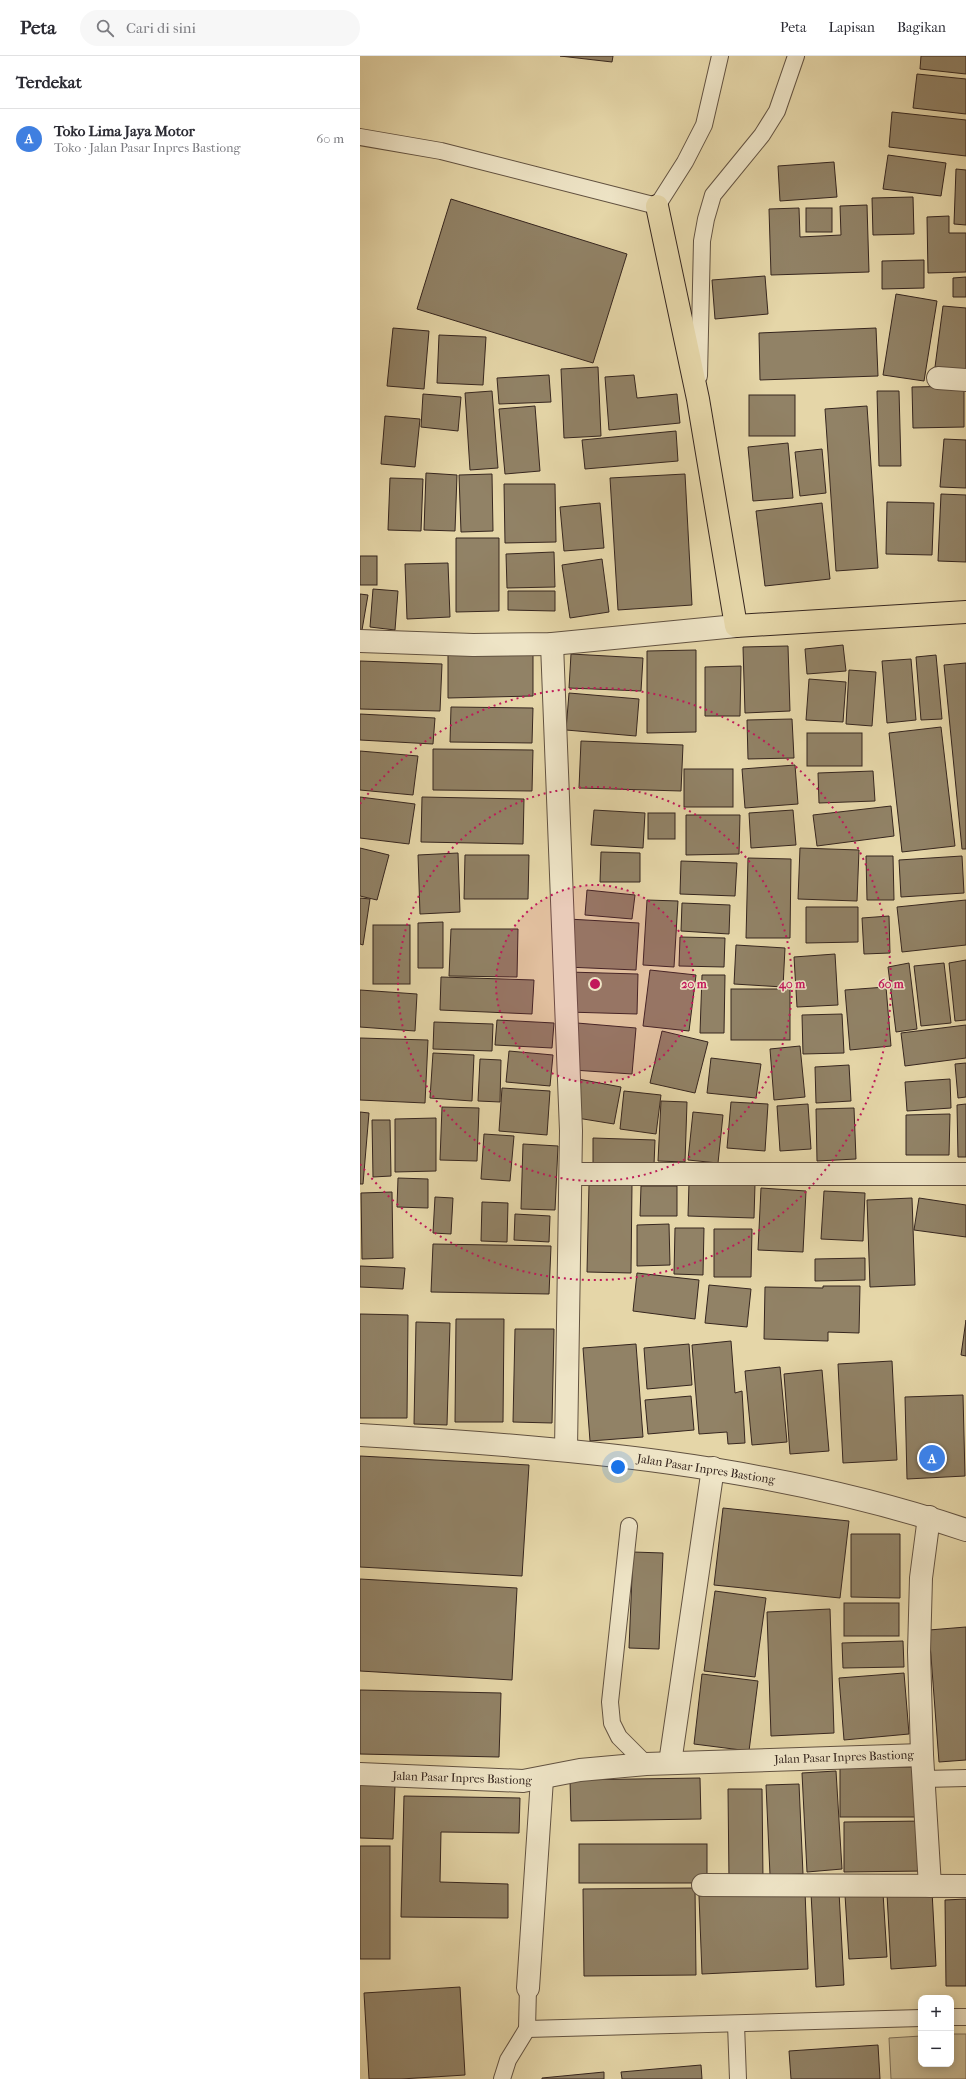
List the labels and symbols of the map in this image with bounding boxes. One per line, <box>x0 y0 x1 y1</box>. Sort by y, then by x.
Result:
centre of rings <box>588 977 602 991</box>
text: 20 m <box>681 977 708 991</box>
text: 40 m <box>778 977 806 992</box>
text: 60 m <box>878 977 905 991</box>
pin: A <box>919 1443 945 1473</box>
street label: Jalan Pasar Inpres Bastiong <box>635 1451 777 1487</box>
your location <box>608 1457 628 1477</box>
street label: Jalan Pasar Inpres Bastiong <box>773 1748 915 1766</box>
street label: Jalan Pasar Inpres Bastiong <box>391 1769 533 1787</box>

